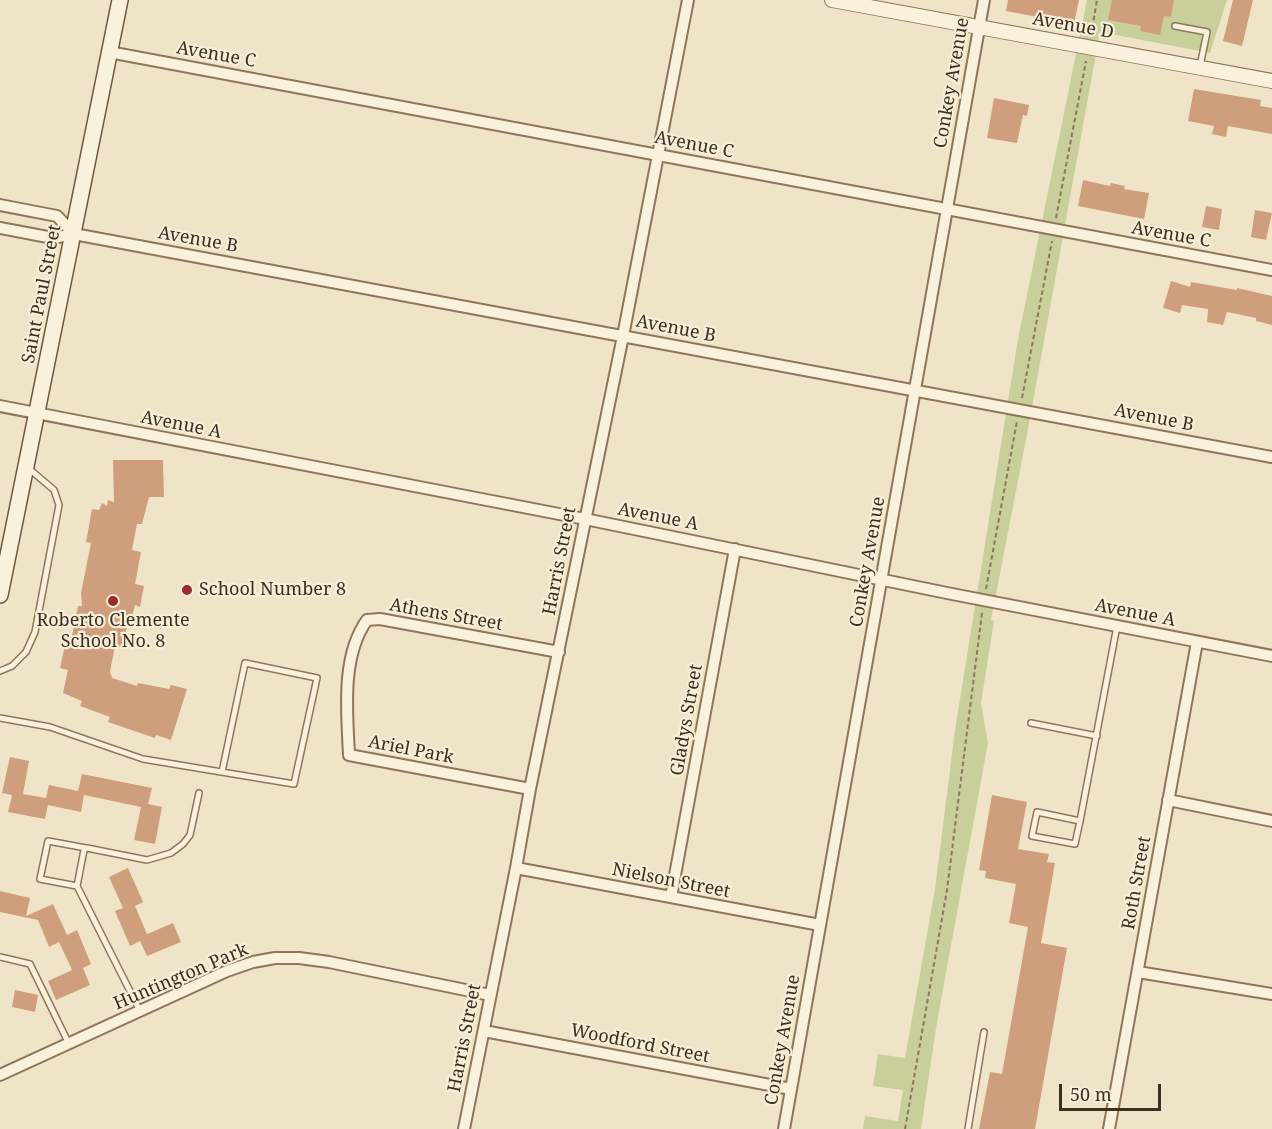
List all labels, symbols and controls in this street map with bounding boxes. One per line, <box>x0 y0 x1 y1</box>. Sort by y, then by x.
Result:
street label: Avenue D <box>1031 8 1115 44</box>
street label: Conkey Avenue <box>930 16 974 150</box>
street label: Avenue C <box>175 37 257 73</box>
street label: Avenue C <box>653 127 735 163</box>
street label: Avenue C <box>1130 217 1212 253</box>
street label: Avenue B <box>156 222 240 258</box>
street label: Saint Paul Street <box>18 223 66 365</box>
street label: Avenue B <box>634 311 718 347</box>
street label: Avenue B <box>1112 400 1196 436</box>
street label: Avenue A <box>139 407 223 443</box>
street label: Conkey Avenue <box>846 495 890 629</box>
street label: Avenue A <box>616 499 700 535</box>
street label: Harris Street <box>539 505 581 617</box>
place label: School Number 8 <box>199 579 346 601</box>
marker: School Number 8 <box>180 583 194 597</box>
marker: Roberto Clemente School No. 8 <box>106 594 120 608</box>
street label: Athens Street <box>388 594 504 636</box>
street label: Avenue A <box>1093 595 1177 631</box>
place label: Roberto Clemente School No. 8 <box>36 610 190 652</box>
street label: Gladys Street <box>667 663 707 777</box>
street label: Ariel Park <box>366 731 456 769</box>
street label: Roth Street <box>1118 834 1156 932</box>
street label: Nielson Street <box>610 859 732 903</box>
street label: Huntington Park <box>111 939 251 1015</box>
street label: Conkey Avenue <box>761 973 805 1107</box>
street label: Harris Street <box>444 982 486 1094</box>
street label: Woodford Street <box>569 1020 711 1068</box>
scale bar <box>1062 1072 1164 1110</box>
text: 50 m <box>1070 1082 1112 1106</box>

